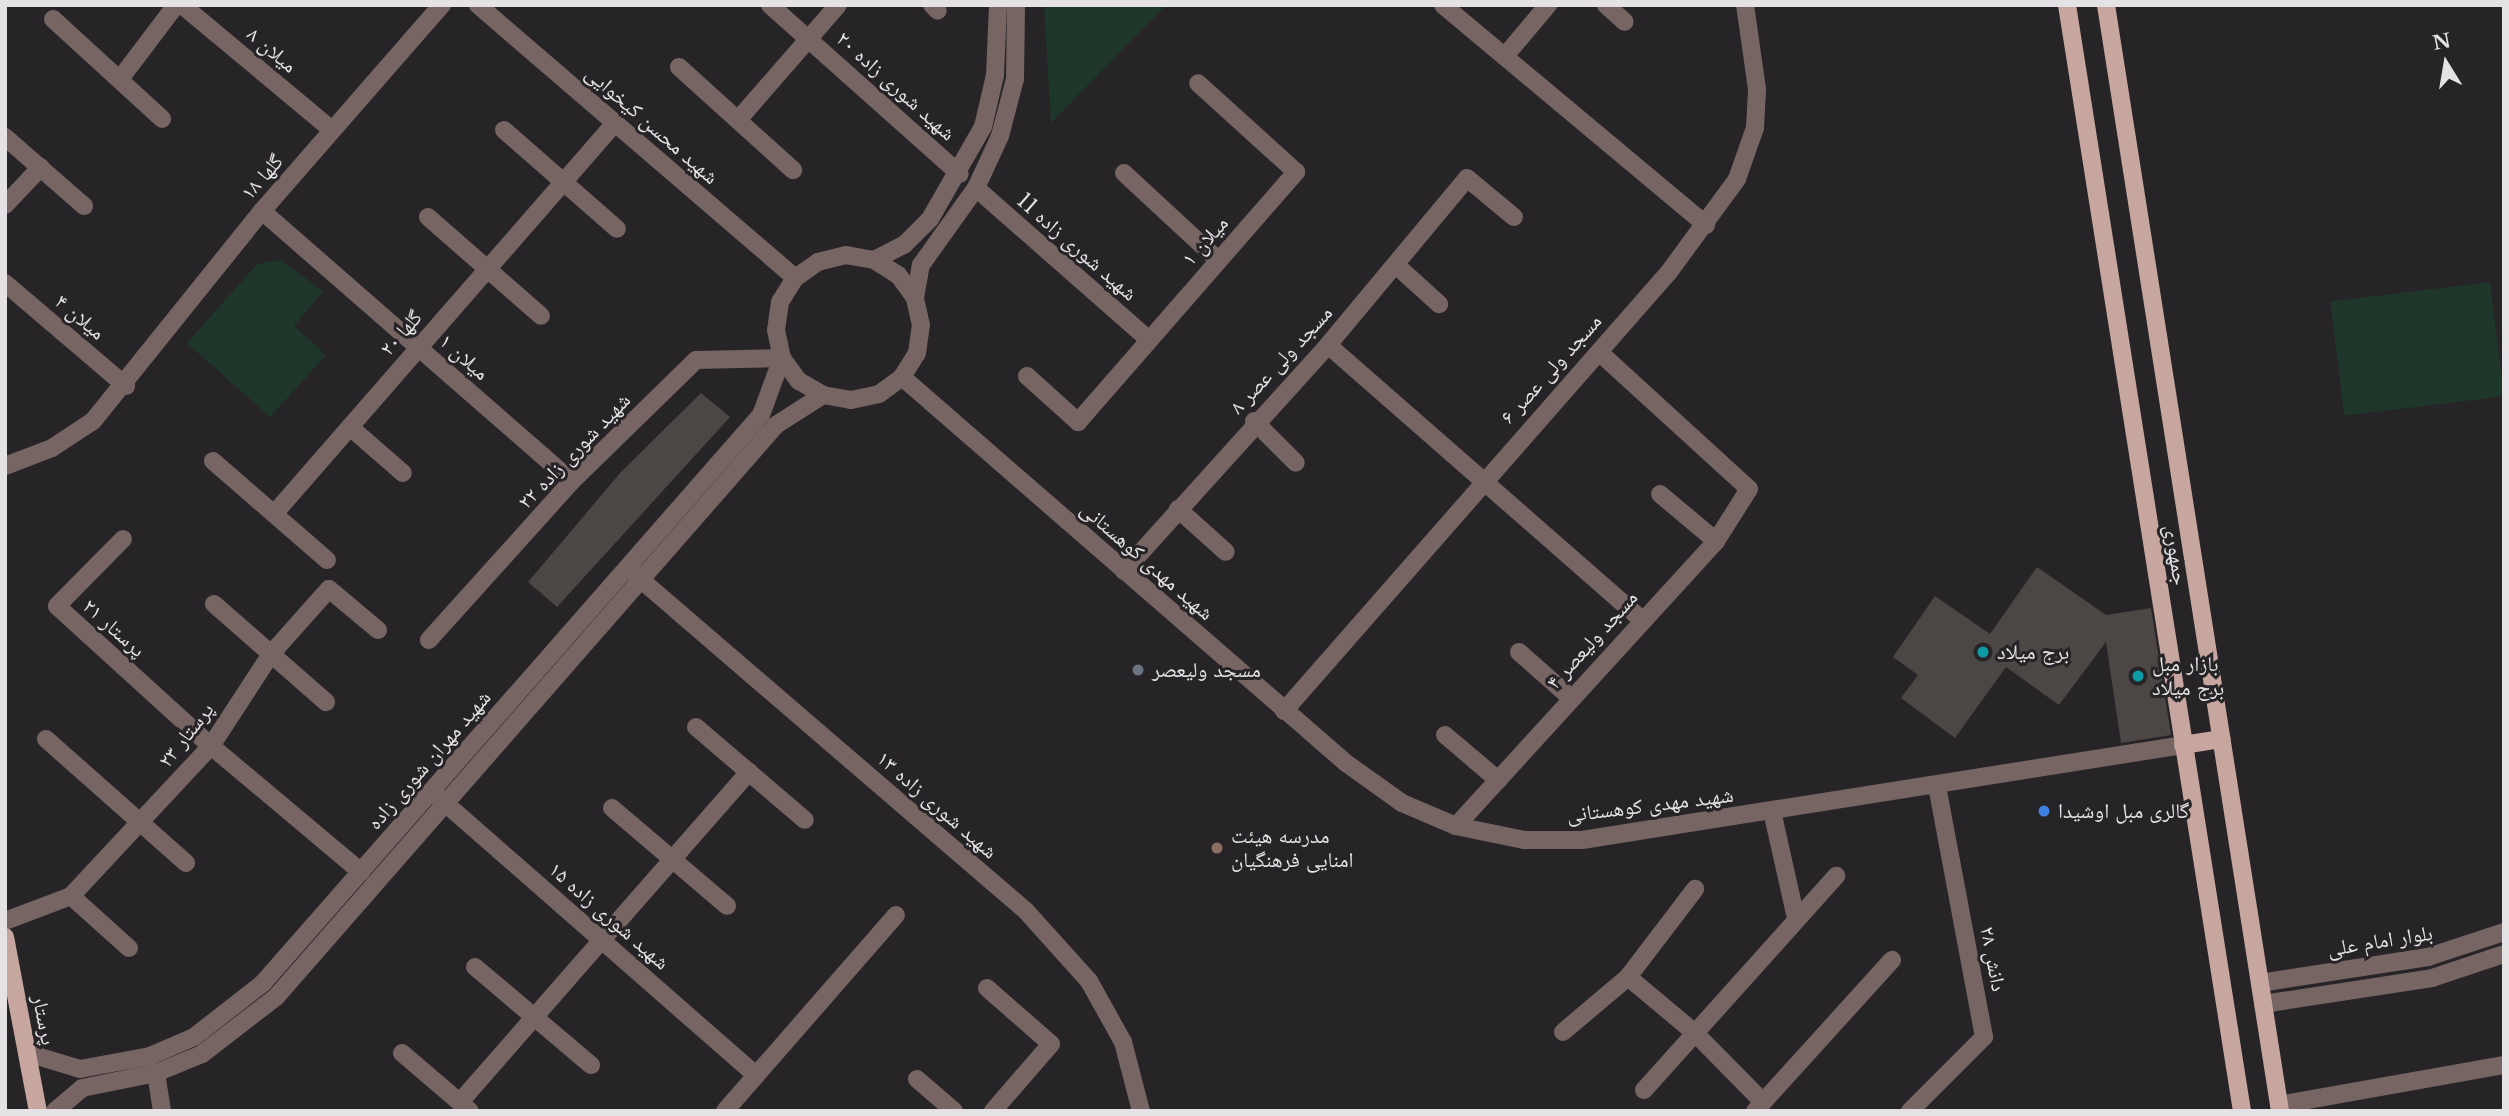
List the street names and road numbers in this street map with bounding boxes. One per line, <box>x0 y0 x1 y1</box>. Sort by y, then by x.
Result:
street label: میلان ۸ <box>242 22 302 78</box>
street label: شهید شوری زاده ۲۰ <box>831 26 961 146</box>
street label: شهید محسن کیخوایی <box>580 60 724 190</box>
street label: گلها ۱۸ <box>235 149 289 205</box>
street label: شهید شوری زاده 11 <box>1012 188 1142 306</box>
street label: میلان ۱ <box>1177 211 1233 271</box>
street label: میلان ۴ <box>50 289 110 345</box>
street label: مسجد ولی عصر ۸ <box>1224 301 1338 419</box>
street label: گلها ۲۰ <box>374 305 428 361</box>
street label: مسجد ولی عصر ۶ <box>1495 309 1607 429</box>
street label: میلان ۱ <box>434 329 494 385</box>
street label: شهید شوری زاده ۲۲ <box>512 388 636 514</box>
street label: شهید مهدی کوهستانی <box>1075 496 1219 626</box>
street label: جمهوری <box>2159 523 2193 587</box>
street label: مسجد ولیعصر ۴ <box>1541 585 1643 695</box>
street label: پرستار ۲۱ <box>78 593 150 663</box>
street label: شهید مهران شوری زاده <box>362 685 496 835</box>
street label: پرستار ۲۳ <box>153 698 219 772</box>
street label: شهید شوری زاده ۱۳ <box>872 746 1002 864</box>
street label: شهید مهدی کوهستانی <box>1565 782 1735 828</box>
street label: شهید شوری زاده ۱۵ <box>544 857 674 975</box>
street label: بلوار امام علی <box>2326 920 2434 962</box>
street label: دانش ۲۸ <box>1974 924 2012 994</box>
street label: پرستار <box>27 993 61 1047</box>

